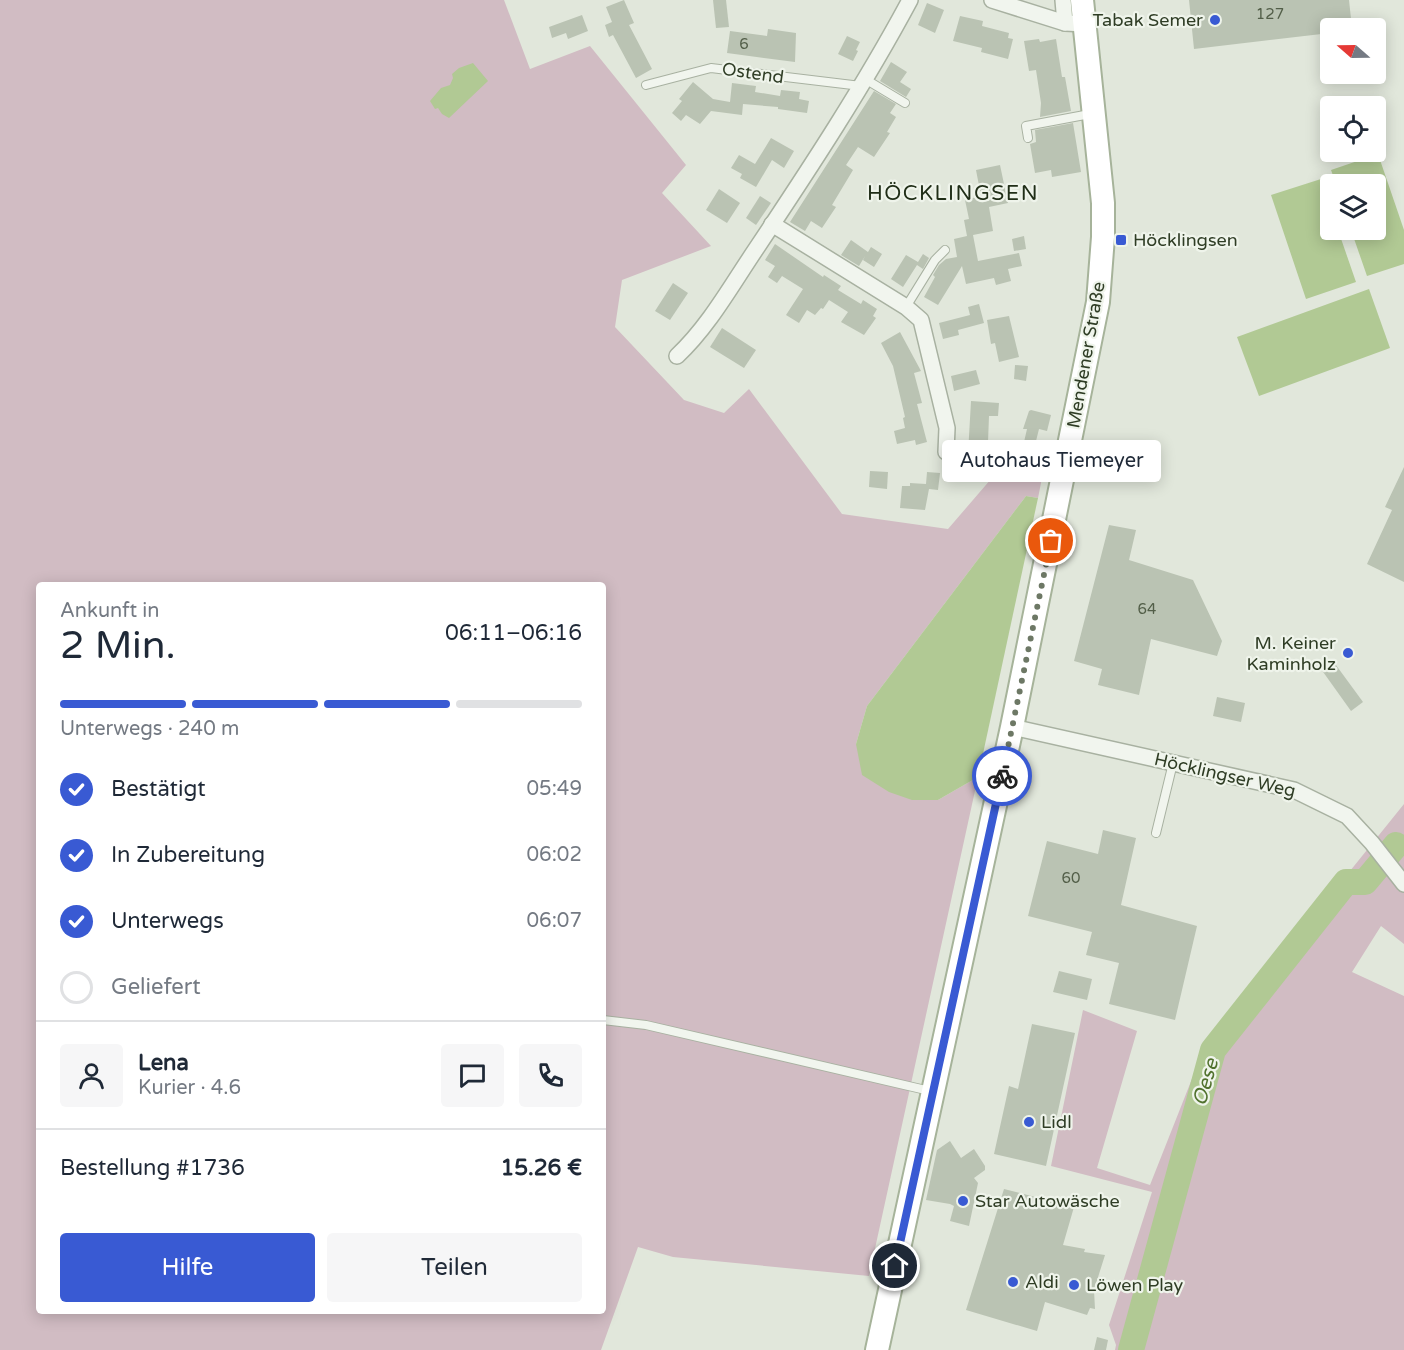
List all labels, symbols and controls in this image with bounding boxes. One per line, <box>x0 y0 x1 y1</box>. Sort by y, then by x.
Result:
house number: 127 <box>1256 5 1284 23</box>
place label: Tabak Semer <box>1093 9 1203 31</box>
marker: Tabak Semer <box>1208 13 1222 27</box>
north arrow <box>1320 18 1386 84</box>
map controls <box>1320 18 1386 240</box>
house number: 6 <box>739 35 749 53</box>
street label: Ostend <box>721 58 785 88</box>
button: locate <box>1320 96 1386 162</box>
button: layers <box>1320 174 1386 240</box>
district label: HÖCKLINGSEN <box>867 181 1039 206</box>
place label: Höcklingsen <box>1133 229 1238 251</box>
marker: Höcklingsen <box>1114 233 1128 247</box>
street label: Mendener Straße <box>1062 280 1110 430</box>
callout: Autohaus Tiemeyer <box>942 439 1160 481</box>
text: Autohaus Tiemeyer <box>959 449 1144 473</box>
pin <box>1025 515 1076 566</box>
icon: bag <box>1034 524 1067 557</box>
text: Ankunft in <box>60 599 159 623</box>
house number: 64 <box>1138 600 1156 618</box>
text: 06:11–06:16 <box>445 620 582 646</box>
text: 2 Min. <box>60 622 176 669</box>
place label: M. Keiner Kaminholz <box>1247 632 1336 675</box>
marker: M. Keiner Kaminholz <box>1341 646 1355 660</box>
text: Unterwegs · 240 m <box>60 717 239 741</box>
courier <box>972 746 1032 806</box>
street label: Höcklingser Weg <box>1152 748 1298 802</box>
icon: bike <box>986 760 1019 793</box>
icon: check <box>60 773 93 806</box>
text: Bestätigt <box>111 776 206 802</box>
text: 05:49 <box>527 777 582 801</box>
icon: check <box>60 839 93 872</box>
text: In Zubereitung <box>111 842 265 868</box>
text: 06:02 <box>527 843 582 867</box>
house number: 60 <box>1062 869 1080 887</box>
icon: check <box>60 905 93 938</box>
text: Unterwegs <box>111 908 224 934</box>
text: 06:07 <box>527 909 582 933</box>
text: Geliefert <box>111 974 201 1000</box>
button: person <box>60 1044 123 1107</box>
button: chat <box>441 1044 504 1107</box>
button: phone <box>519 1044 582 1107</box>
text: Lena <box>138 1050 189 1076</box>
water label: Oese <box>1188 1054 1225 1109</box>
text: Kurier · 4.6 <box>138 1076 241 1100</box>
place label: Lidl <box>1041 1111 1072 1133</box>
marker: Lidl <box>1022 1115 1036 1129</box>
text: Bestellung #1736 <box>60 1155 245 1181</box>
text: 15.26 € <box>501 1155 582 1181</box>
place label: Star Autowäsche <box>975 1190 1120 1212</box>
marker: Star Autowäsche <box>956 1194 970 1208</box>
button: Hilfe <box>60 1233 315 1302</box>
button: Teilen <box>327 1233 582 1302</box>
pin <box>869 1240 920 1291</box>
icon: home <box>878 1249 911 1282</box>
place label: Aldi <box>1025 1271 1059 1293</box>
place label: Löwen Play <box>1086 1274 1184 1296</box>
marker: Aldi <box>1006 1275 1020 1289</box>
marker: Löwen Play <box>1067 1278 1081 1292</box>

